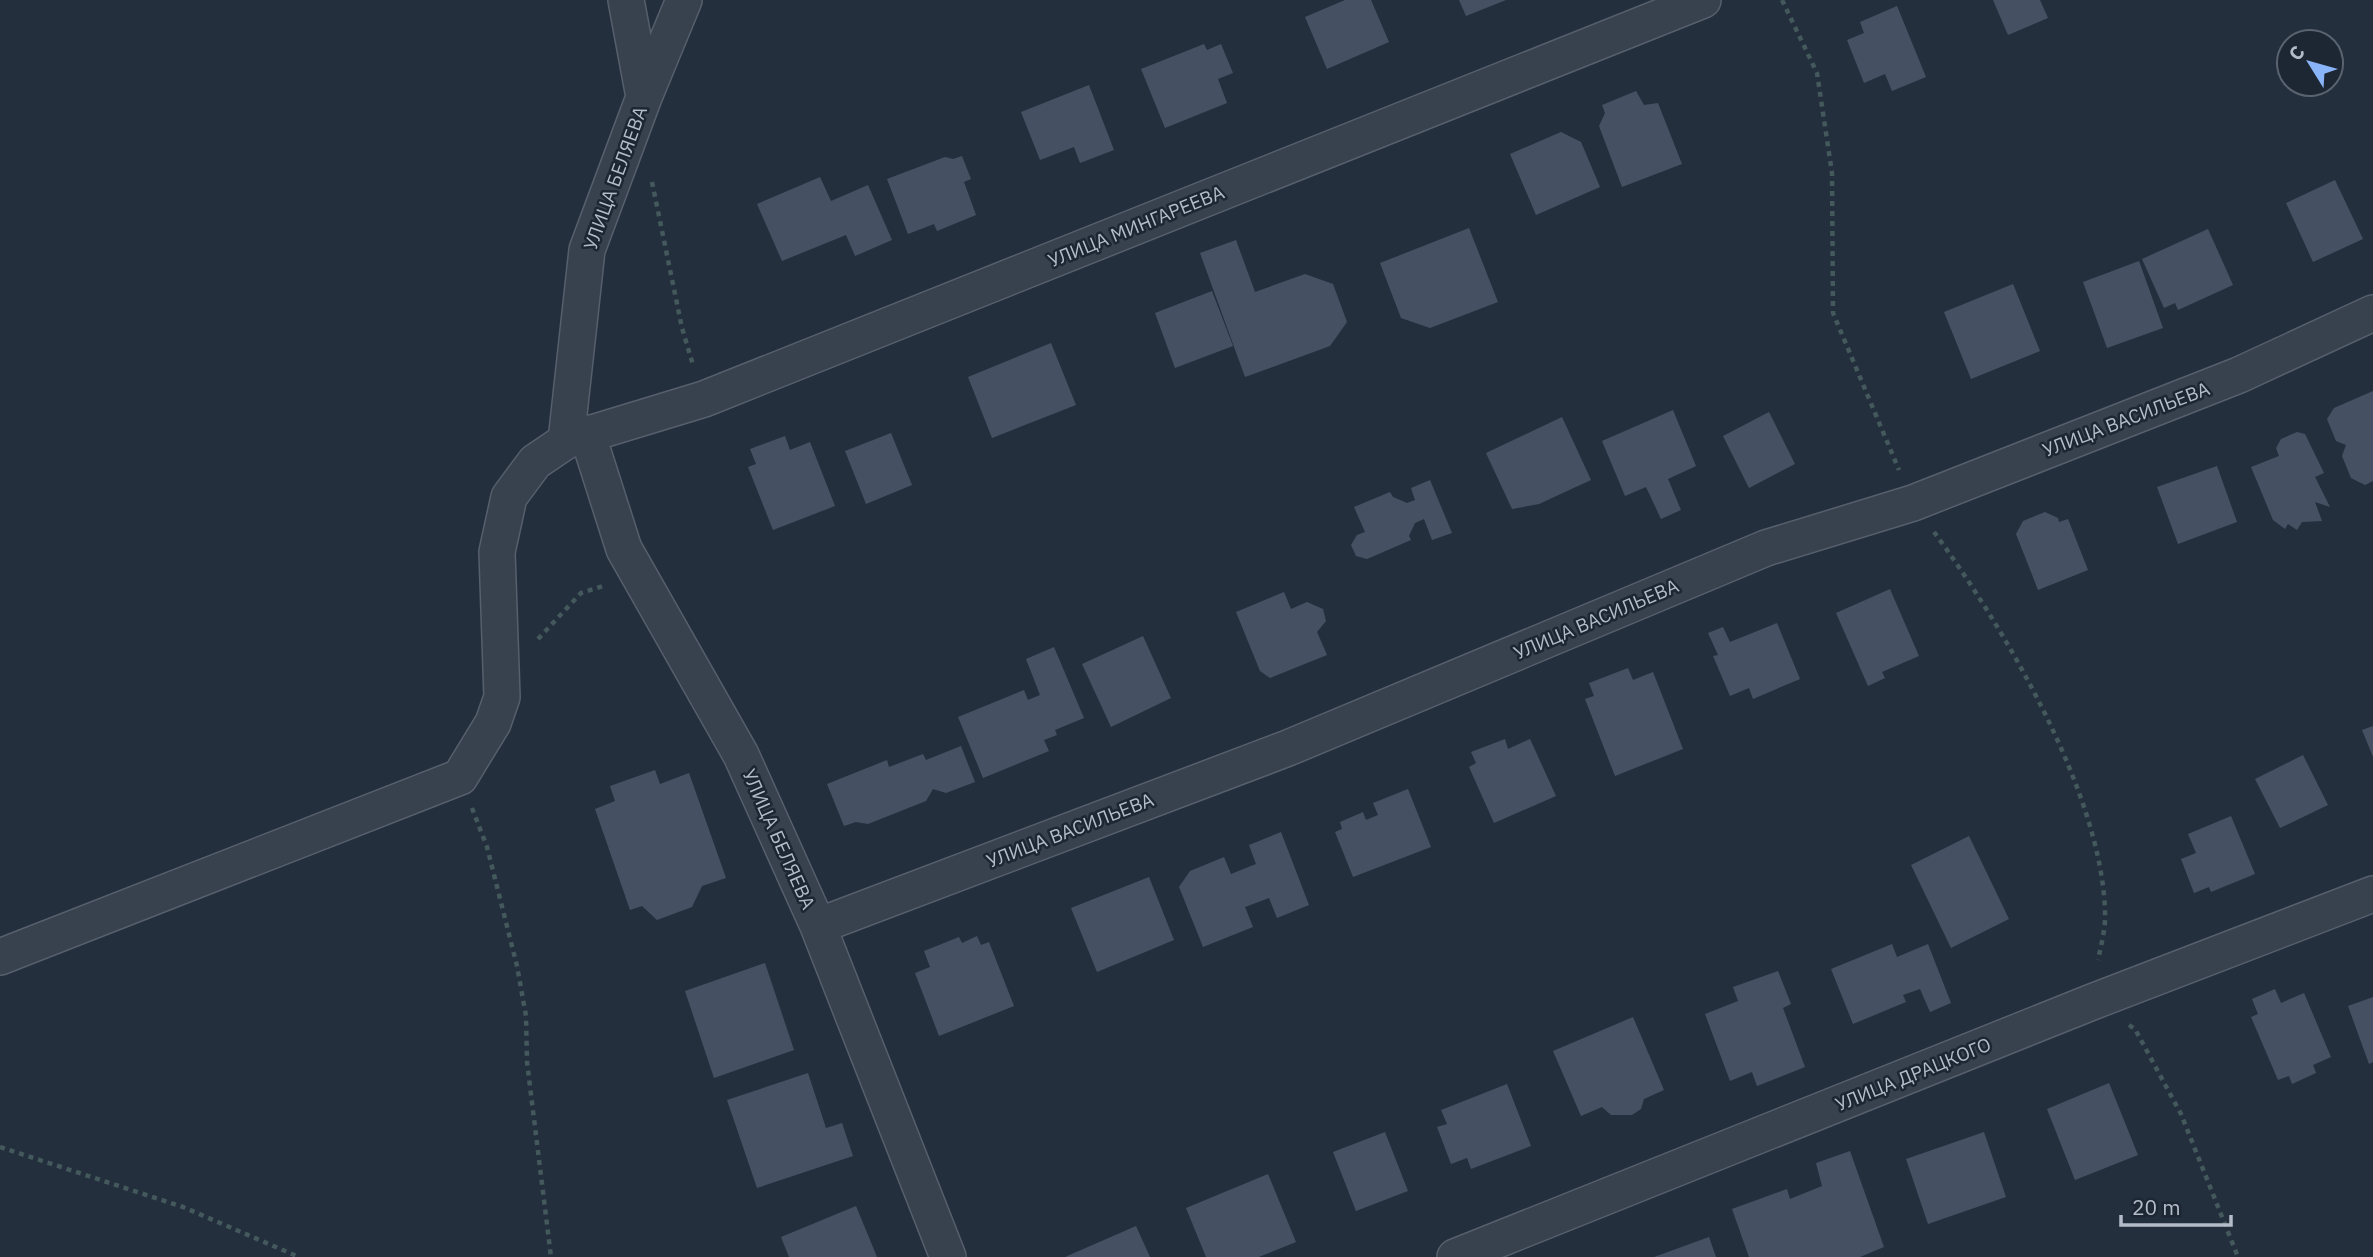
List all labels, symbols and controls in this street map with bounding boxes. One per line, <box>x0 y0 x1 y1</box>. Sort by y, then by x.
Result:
north arrow <box>2275 28 2345 98</box>
text: С <box>2283 41 2310 65</box>
street label: УЛИЦА БЕЛЯЕВА <box>578 103 652 253</box>
street label: УЛИЦА МИНГАРЕЕВА <box>1044 180 1228 272</box>
street label: УЛИЦА ВАСИЛЬЕВА <box>2039 376 2213 462</box>
street label: УЛИЦА ВАСИЛЬЕВА <box>1510 573 1682 665</box>
street label: УЛИЦА БЕЛЯЕВА <box>737 765 821 913</box>
street label: УЛИЦА ВАСИЛЬЕВА <box>983 787 1157 873</box>
street label: УЛИЦА ДРАЦКОГО <box>1832 1032 1994 1116</box>
scale bar <box>2121 1184 2231 1228</box>
text: 20 m <box>2132 1193 2181 1221</box>

